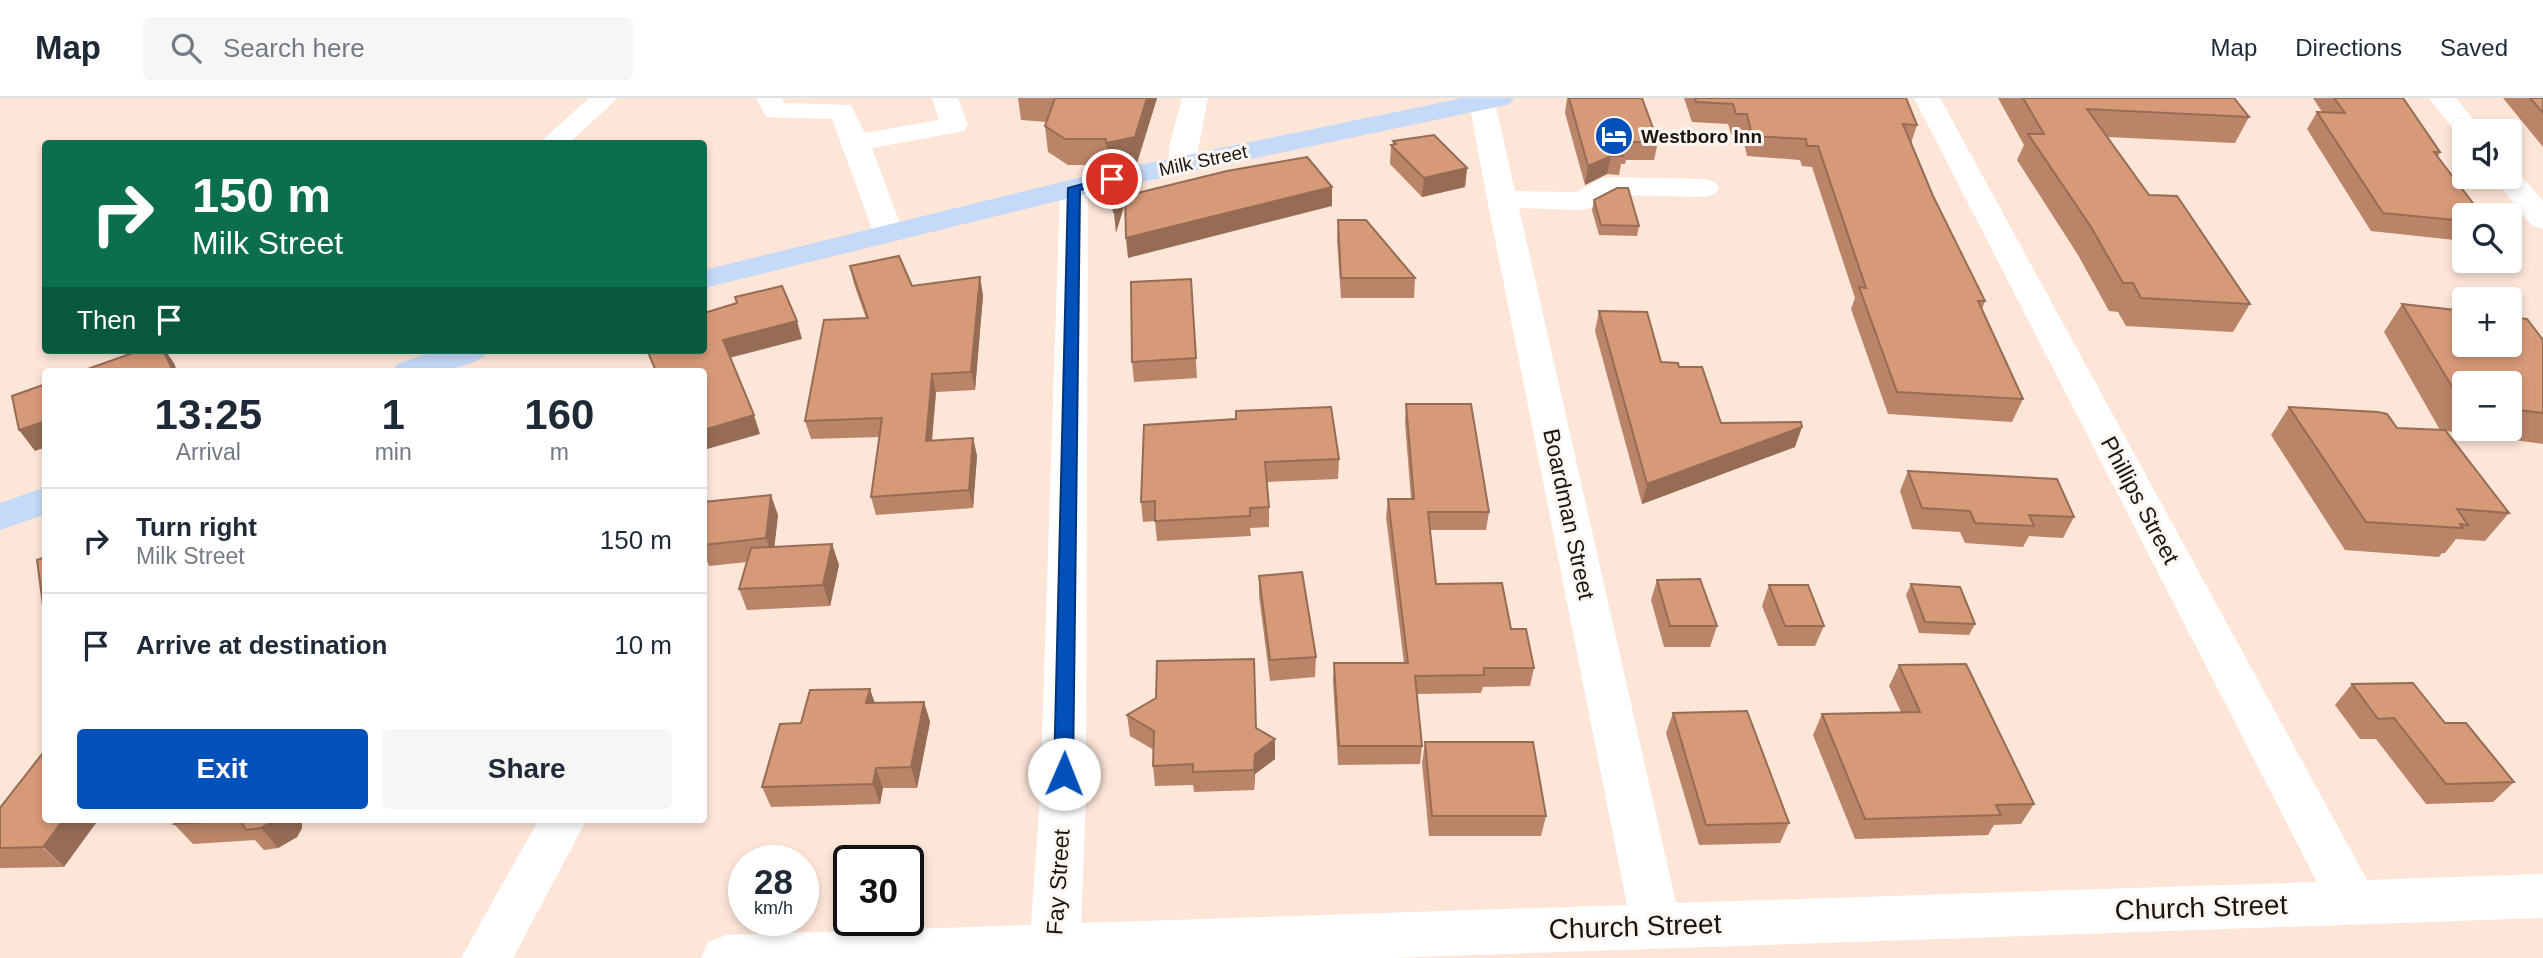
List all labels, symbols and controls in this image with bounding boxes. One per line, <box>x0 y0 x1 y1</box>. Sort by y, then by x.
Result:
search box <box>143 17 633 80</box>
text: Map <box>35 29 101 66</box>
icon: search <box>167 29 205 67</box>
text: Search here <box>223 33 365 63</box>
text: Map <box>2211 34 2257 61</box>
text: Directions <box>2295 34 2402 61</box>
text: Saved <box>2440 34 2508 61</box>
hotel icon: Westboro Inn <box>1593 115 1635 157</box>
map controls <box>2452 119 2522 441</box>
button: sound <box>2452 119 2522 189</box>
place label: Westboro Inn <box>1641 126 1762 147</box>
street label: Milk Street <box>1157 141 1250 180</box>
pin <box>1082 149 1142 209</box>
icon: arrive <box>1093 160 1131 198</box>
icon: right <box>77 168 168 259</box>
text: 150 m <box>192 168 331 222</box>
button: search <box>2452 203 2522 273</box>
text: Milk Street <box>192 225 343 261</box>
button: + <box>2452 287 2522 357</box>
icon: arrive <box>150 301 188 339</box>
text: Then <box>77 305 136 335</box>
button: − <box>2452 371 2522 441</box>
text: 13:25 <box>155 391 262 438</box>
text: 1 <box>381 391 405 438</box>
text: 160 <box>524 391 594 438</box>
street label: Boardman Street <box>1538 426 1600 602</box>
street label: Phillips Street <box>2096 432 2185 569</box>
text: Arrival <box>176 439 241 465</box>
text: min <box>375 439 412 465</box>
text: m <box>550 439 569 465</box>
text: Turn right <box>136 512 257 542</box>
icon: right <box>77 522 115 560</box>
text: 150 m <box>600 525 672 555</box>
text: Milk Street <box>136 543 245 569</box>
icon: arrive <box>77 627 115 665</box>
text: Arrive at destination <box>136 630 387 660</box>
text: 10 m <box>614 630 672 660</box>
button: Exit <box>77 729 368 809</box>
button: Share <box>382 729 672 809</box>
position arrow <box>1027 737 1101 811</box>
street label: Fay Street <box>1041 828 1075 936</box>
speed limit sign: 30 <box>833 845 924 936</box>
text: 28 <box>754 862 793 901</box>
street label: Church Street <box>2114 889 2288 926</box>
text: km/h <box>754 898 793 918</box>
street label: Church Street <box>1548 908 1722 945</box>

